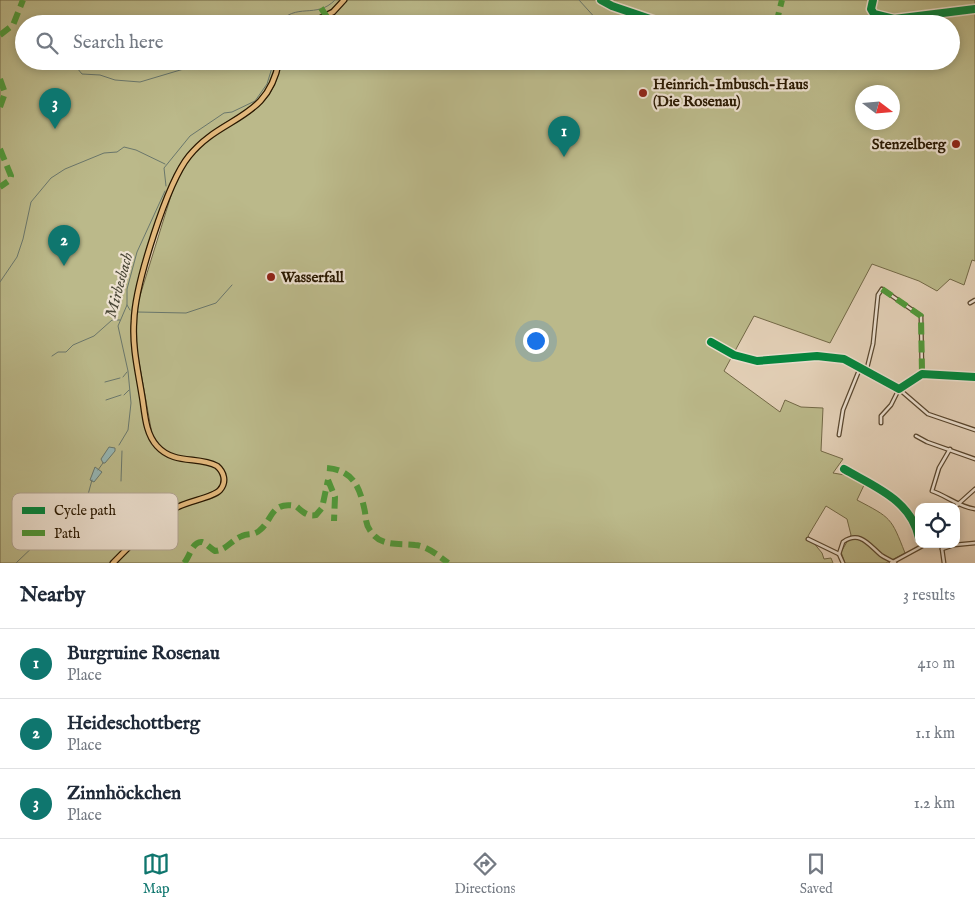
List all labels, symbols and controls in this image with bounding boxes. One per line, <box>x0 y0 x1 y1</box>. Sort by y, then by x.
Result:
search box <box>15 15 960 70</box>
icon: search <box>33 29 61 57</box>
text: Search here <box>73 31 164 55</box>
place label: Heinrich-Imbusch-Haus (Die Rosenau) <box>653 75 809 111</box>
north arrow <box>855 85 900 130</box>
marker: Heinrich-Imbusch-Haus (Die Rosenau) <box>637 87 649 99</box>
pin: 3 <box>39 88 71 129</box>
pin: 1 <box>548 116 580 157</box>
place label: Stenzelberg <box>872 135 947 154</box>
marker: Stenzelberg <box>950 138 962 150</box>
pin: 2 <box>48 225 80 266</box>
water label: Mirbesbach <box>102 250 138 321</box>
place label: Wasserfall <box>280 268 345 287</box>
marker: Wasserfall <box>265 271 277 283</box>
your location <box>523 328 549 354</box>
legend <box>12 493 178 550</box>
text: Cycle path <box>54 502 116 520</box>
map controls <box>915 503 960 548</box>
button: locate <box>915 503 960 548</box>
text: Path <box>54 525 81 543</box>
text: Nearby <box>20 582 85 609</box>
text: 3 results <box>903 586 955 606</box>
text: Burgruine Rosenau <box>67 642 220 666</box>
text: 1 <box>33 654 39 674</box>
text: 410 m <box>918 654 955 674</box>
text: Place <box>67 666 102 686</box>
text: Heideschottberg <box>67 712 200 736</box>
text: 2 <box>32 724 40 744</box>
text: 1.1 km <box>915 724 955 744</box>
text: Place <box>67 736 102 756</box>
text: Zinnhöckchen <box>67 782 181 806</box>
text: 3 <box>33 794 39 814</box>
text: 1.2 km <box>914 794 955 814</box>
text: Place <box>67 806 102 826</box>
tab: Map <box>142 850 170 898</box>
tab: Directions <box>454 850 515 898</box>
tab: Saved <box>800 850 833 898</box>

